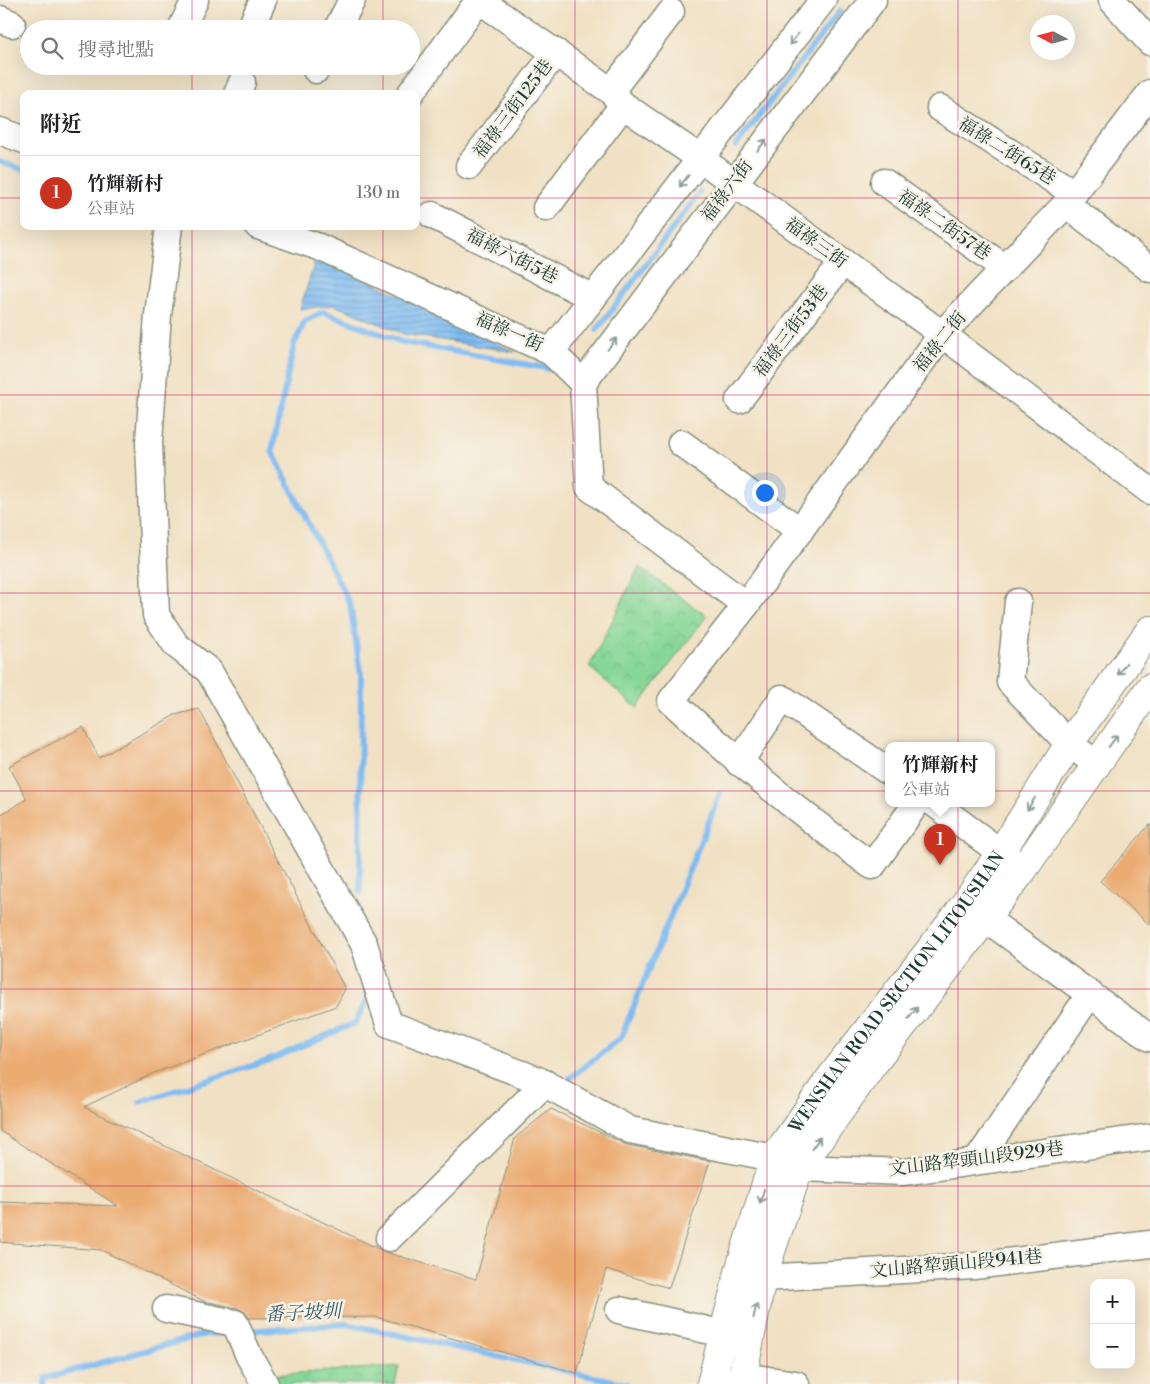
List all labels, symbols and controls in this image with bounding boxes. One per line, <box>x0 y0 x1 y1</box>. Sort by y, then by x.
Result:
north arrow <box>1030 15 1075 60</box>
search box <box>20 20 420 75</box>
one-way arrow <box>788 32 799 45</box>
icon: search <box>38 34 66 62</box>
text: 搜尋地點 <box>78 38 154 62</box>
street label: 福祿三街125巷 <box>468 55 558 163</box>
text: 附近 <box>40 112 82 138</box>
street label: 福祿二街65巷 <box>954 112 1060 190</box>
one-way arrow <box>757 139 768 152</box>
street label: 福祿六街 <box>696 155 758 227</box>
text: 竹輝新村 <box>87 172 163 196</box>
one-way arrow <box>679 174 689 188</box>
text: 1 <box>52 183 60 203</box>
text: 130 m <box>356 183 400 203</box>
street label: 福祿二街57巷 <box>893 185 995 265</box>
text: 公車站 <box>87 199 135 219</box>
street label: 福祿三街 <box>780 213 852 273</box>
street label: 福祿六街5巷 <box>462 223 562 289</box>
street label: 福祿三街53巷 <box>749 280 833 382</box>
street label: 福祿一街 <box>471 307 547 357</box>
street label: 福祿二街 <box>908 307 972 377</box>
one-way arrow <box>607 337 617 351</box>
your location <box>752 480 778 506</box>
one-way arrow <box>1117 662 1127 676</box>
one-way arrow <box>1108 734 1118 748</box>
popup <box>885 742 995 807</box>
text: 竹輝新村 <box>902 753 978 777</box>
text: 公車站 <box>902 780 950 800</box>
one-way arrow <box>1026 797 1036 811</box>
pin: 1 <box>924 824 956 865</box>
street label: WENSHAN ROAD SECTION LITOUSHAN <box>783 846 1010 1138</box>
one-way arrow <box>908 1007 919 1020</box>
one-way arrow <box>811 1137 822 1150</box>
street label: 文山路犂頭山段929巷 <box>887 1137 1065 1181</box>
one-way arrow <box>757 1188 767 1204</box>
street label: 文山路犂頭山段941巷 <box>869 1245 1043 1283</box>
map controls <box>1090 1279 1135 1369</box>
button: + <box>1090 1279 1135 1324</box>
water label: 番子坡圳 <box>264 1299 345 1327</box>
one-way arrow <box>751 1303 760 1319</box>
button: − <box>1090 1324 1135 1369</box>

